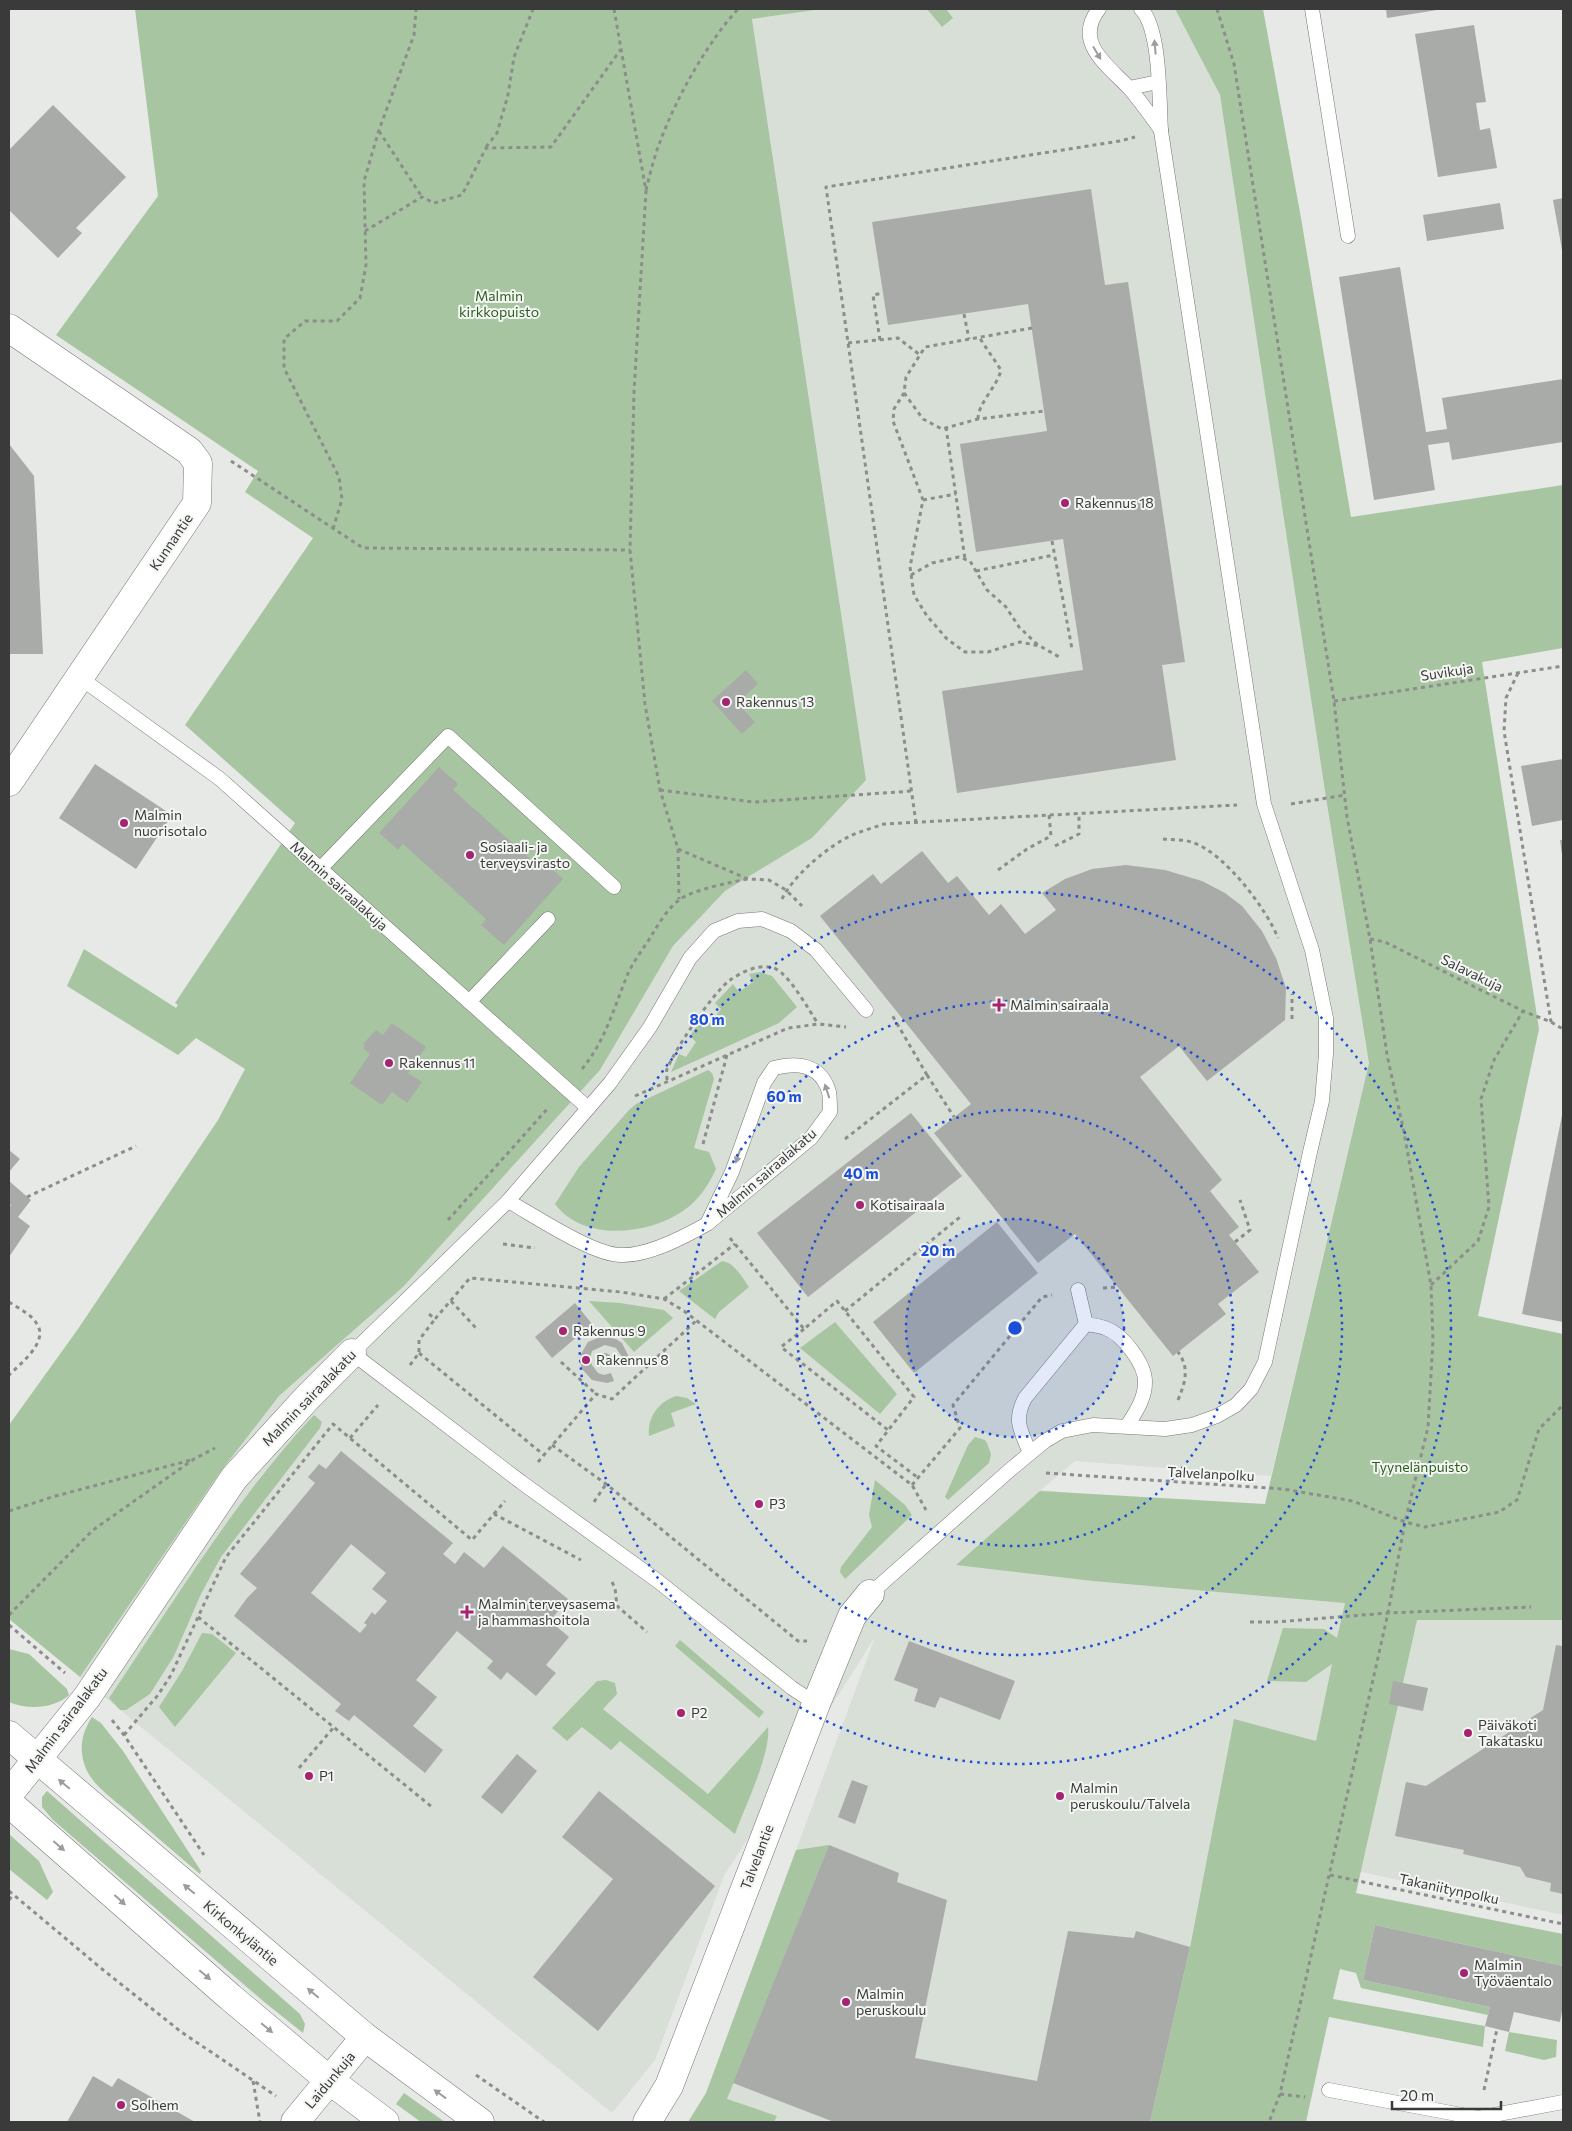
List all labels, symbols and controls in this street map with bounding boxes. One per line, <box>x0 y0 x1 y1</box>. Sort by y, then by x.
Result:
one-way arrow <box>1151 39 1159 55</box>
one-way arrow <box>1093 47 1102 60</box>
park label: Malmin kirkkopuisto <box>459 287 539 320</box>
place label: Rakennus 18 <box>1075 494 1154 511</box>
marker: Rakennus 18 <box>1059 497 1071 509</box>
street label: Kunnantie <box>145 510 196 573</box>
street label: Suvikuja <box>1419 659 1474 684</box>
place label: Rakennus 13 <box>736 693 814 710</box>
marker: Rakennus 13 <box>720 696 732 708</box>
place label: Malmin nuorisotalo <box>134 806 207 839</box>
marker: Malmin nuorisotalo <box>118 817 130 829</box>
street label: Malmin sairaalakuja <box>287 837 392 934</box>
place label: Sosiaali- ja terveysvirasto <box>480 838 570 871</box>
marker: Sosiaali- ja terveysvirasto <box>464 849 476 861</box>
street label: Salavakuja <box>1438 950 1506 995</box>
place label: Malmin sairaala <box>1010 996 1109 1013</box>
marker: Malmin sairaala <box>992 998 1006 1012</box>
text: 80 m <box>689 1010 725 1028</box>
place label: Rakennus 11 <box>399 1054 475 1071</box>
marker: Rakennus 11 <box>383 1057 395 1069</box>
one-way arrow <box>822 1083 830 1098</box>
text: 60 m <box>766 1087 802 1105</box>
street label: Malmin sairaalakatu <box>712 1124 819 1221</box>
one-way arrow <box>734 1149 742 1164</box>
text: 40 m <box>843 1164 879 1182</box>
place label: Kotisairaala <box>870 1196 945 1213</box>
marker: Kotisairaala <box>854 1199 866 1211</box>
text: 20 m <box>921 1241 955 1259</box>
centre of rings <box>1006 1319 1024 1337</box>
place label: Rakennus 9 <box>573 1322 646 1339</box>
marker: Rakennus 9 <box>557 1325 569 1337</box>
street label: Malmin sairaalakatu <box>258 1346 359 1449</box>
place label: Rakennus 8 <box>596 1351 669 1368</box>
marker: Rakennus 8 <box>580 1354 592 1366</box>
park label: Tyynelänpuisto <box>1372 1458 1468 1475</box>
street label: Talvelanpolku <box>1167 1463 1255 1484</box>
place label: P3 <box>769 1495 786 1512</box>
marker: P3 <box>753 1498 765 1510</box>
place label: Malmin terveysasema ja hammashoitola <box>478 1595 616 1628</box>
marker: Malmin terveysasema ja hammashoitola <box>460 1605 474 1619</box>
street label: Malmin sairaalakatu <box>20 1664 111 1776</box>
place label: P2 <box>691 1704 708 1721</box>
marker: P2 <box>675 1707 687 1719</box>
place label: Päiväkoti Takatasku <box>1478 1716 1543 1749</box>
marker: Päiväkoti Takatasku <box>1462 1727 1474 1739</box>
place label: P1 <box>319 1767 334 1784</box>
marker: P1 <box>303 1770 315 1782</box>
one-way arrow <box>59 1778 71 1790</box>
place label: Malmin peruskoulu/Talvela <box>1070 1779 1190 1812</box>
marker: Malmin peruskoulu/Talvela <box>1054 1790 1066 1802</box>
street label: Talvelantie <box>736 1822 777 1892</box>
one-way arrow <box>52 1840 64 1852</box>
street label: Takaniitynpolku <box>1398 1870 1501 1907</box>
one-way arrow <box>182 1883 195 1894</box>
one-way arrow <box>113 1894 125 1906</box>
street label: Kirkonkyläntie <box>200 1896 282 1969</box>
place label: Malmin Työväentalo <box>1474 1956 1552 1989</box>
marker: Malmin Työväentalo <box>1458 1967 1470 1979</box>
one-way arrow <box>198 1970 211 1981</box>
place label: Malmin peruskoulu <box>856 1985 926 2018</box>
one-way arrow <box>307 1988 320 1999</box>
marker: Malmin peruskoulu <box>840 1996 852 2008</box>
one-way arrow <box>261 2022 273 2034</box>
street label: Laidunkuja <box>301 2048 358 2112</box>
scale bar <box>1392 2078 1501 2110</box>
text: 20 m <box>1400 2086 1434 2104</box>
one-way arrow <box>433 2089 447 2099</box>
place label: Solhem <box>131 2096 179 2113</box>
marker: Solhem <box>115 2099 127 2111</box>

